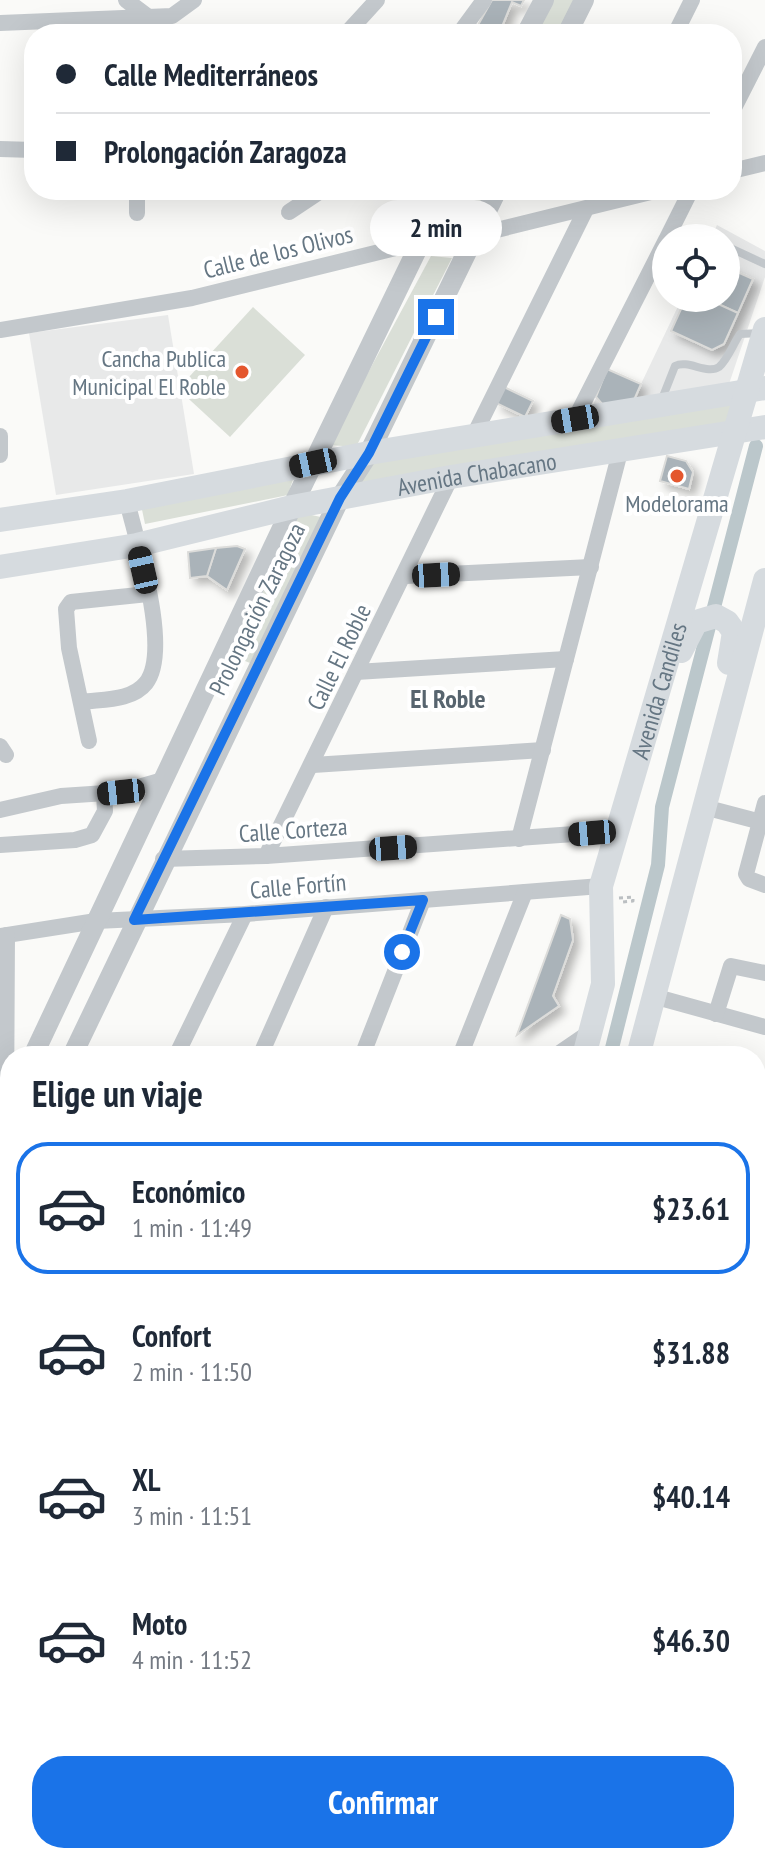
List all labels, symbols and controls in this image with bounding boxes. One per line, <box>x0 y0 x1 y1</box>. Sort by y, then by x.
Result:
text: Calle Mediterráneos <box>104 55 318 94</box>
text: Prolongación Zaragoza <box>104 132 347 171</box>
callout: 2 min <box>370 201 502 257</box>
text: 2 min <box>410 211 462 244</box>
street label: Calle de los Olivos <box>200 218 356 286</box>
map controls <box>652 224 740 312</box>
button: locate <box>652 224 740 312</box>
route end <box>418 299 454 335</box>
place label: Cancha Publica Municipal El Roble <box>72 343 226 402</box>
marker: Cancha Publica Municipal El Roble <box>233 363 251 381</box>
car <box>549 403 601 435</box>
street label: Avenida Chabacano <box>394 445 558 502</box>
car <box>287 446 339 480</box>
marker: Modelorama <box>668 467 686 485</box>
place label: Modelorama <box>625 488 729 519</box>
street label: Prolongación Zaragoza <box>202 518 312 700</box>
car <box>126 544 160 596</box>
car <box>411 562 461 588</box>
street label: Calle El Roble <box>300 599 378 715</box>
street label: Avenida Candiles <box>624 619 693 763</box>
district label: El Roble <box>410 682 486 715</box>
car <box>96 778 146 806</box>
street label: Calle Corteza <box>238 811 348 849</box>
car <box>567 819 617 847</box>
car <box>368 834 418 862</box>
street label: Calle Fortín <box>249 866 347 906</box>
route start <box>384 934 420 970</box>
text: Elige un viaje <box>32 1070 203 1117</box>
icon: car <box>36 1172 108 1244</box>
text: Económico <box>132 1172 245 1211</box>
text: $23.61 <box>652 1189 730 1228</box>
text: 1 min · 11:49 <box>132 1211 252 1244</box>
icon: car <box>36 1316 108 1388</box>
text: Confort <box>132 1316 211 1355</box>
text: $31.88 <box>652 1333 730 1372</box>
text: 2 min · 11:50 <box>132 1355 252 1388</box>
icon: car <box>36 1460 108 1532</box>
text: XL <box>132 1460 161 1499</box>
text: $40.14 <box>652 1477 730 1516</box>
text: 3 min · 11:51 <box>132 1499 252 1532</box>
icon: car <box>36 1604 108 1676</box>
text: Moto <box>132 1604 187 1643</box>
text: $46.30 <box>652 1621 730 1660</box>
text: 4 min · 11:52 <box>132 1643 252 1676</box>
button: Confirmar <box>32 1756 734 1848</box>

